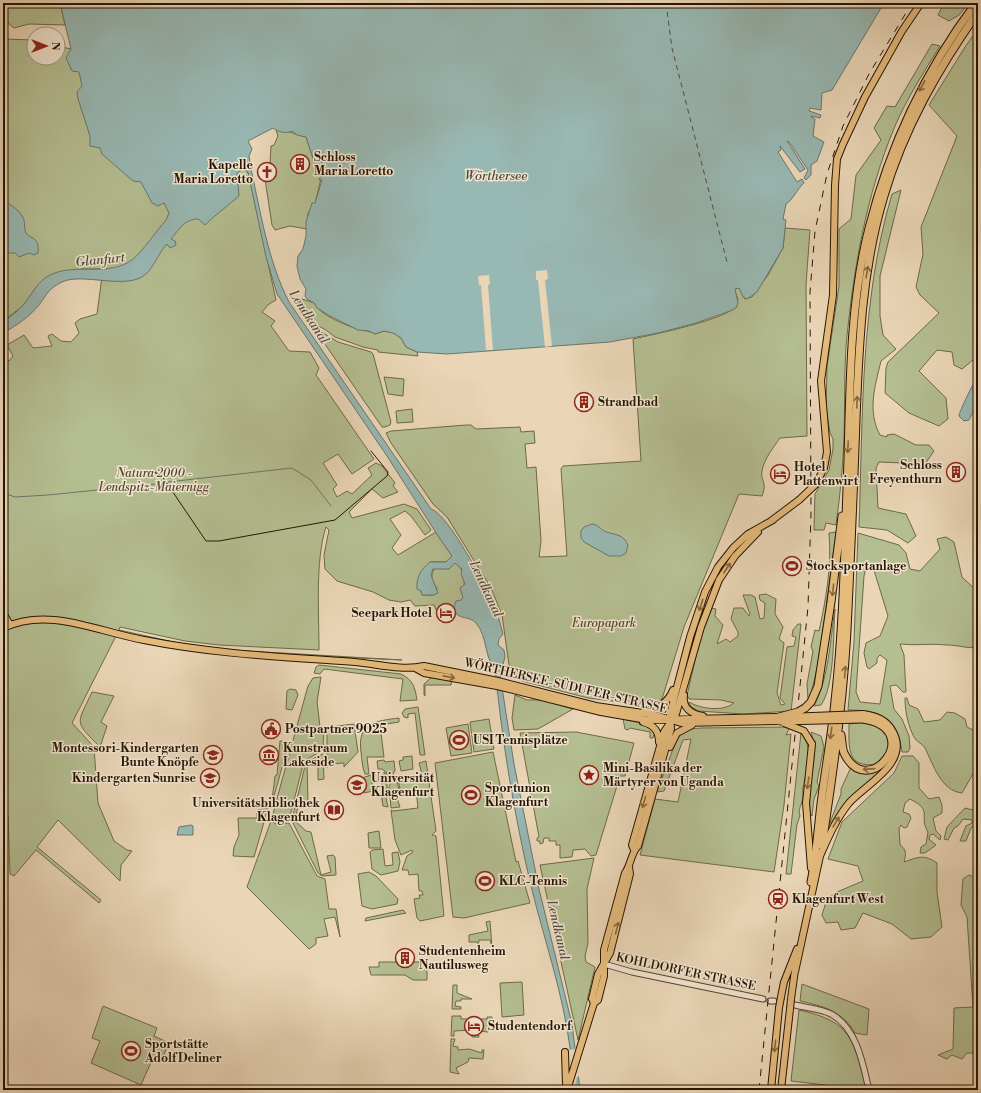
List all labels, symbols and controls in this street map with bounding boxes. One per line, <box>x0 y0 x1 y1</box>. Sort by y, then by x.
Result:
north arrow <box>26 26 66 66</box>
text: N <box>48 42 62 51</box>
one-way arrow <box>918 80 925 92</box>
place label: Schloss Maria Loretto <box>314 150 393 179</box>
building icon: Schloss Maria Loretto <box>289 153 311 175</box>
place label: Kapelle Maria Loretto <box>174 158 254 187</box>
church icon: Kapelle Maria Loretto <box>256 161 278 183</box>
water label: Wörthersee <box>465 168 527 184</box>
water label: Glanfurt <box>74 249 126 271</box>
one-way arrow <box>864 266 872 279</box>
water label: Lendkanal <box>285 286 333 348</box>
building icon: Strandbad <box>573 391 595 413</box>
place label: Strandbad <box>598 395 659 410</box>
one-way arrow <box>853 396 861 409</box>
one-way arrow <box>844 440 852 453</box>
place label: Schloss Freyenthurn <box>869 458 943 487</box>
place label: Hotel Plattenwirt <box>794 460 859 489</box>
building icon: Schloss Freyenthurn <box>945 461 967 483</box>
hotel icon: Hotel Plattenwirt <box>769 463 791 485</box>
park label: Natura 2000 - Lendspitz-Maiernigg <box>98 466 210 495</box>
sports icon: Stocksportanlage <box>781 555 803 577</box>
water label: Lendkanal <box>465 557 506 621</box>
place label: Stocksportanlage <box>806 559 907 574</box>
one-way arrow <box>723 563 731 574</box>
one-way arrow <box>829 583 836 596</box>
one-way arrow <box>697 598 704 611</box>
hotel icon: Seepark Hotel <box>435 602 457 624</box>
place label: Seepark Hotel <box>351 606 432 621</box>
park label: Europapark <box>571 616 636 631</box>
street label: WÖRTHERSEE-SÜDUFER-STRASSE <box>462 653 670 717</box>
one-way arrow <box>841 666 848 679</box>
one-way arrow <box>442 674 455 682</box>
public building icon: Postpartner 9025 <box>260 718 282 740</box>
place label: Postpartner 9025 <box>285 722 387 737</box>
one-way arrow <box>827 726 835 739</box>
sports icon: USI Tennisplätze <box>448 729 470 751</box>
place label: USI Tennisplätze <box>473 733 568 748</box>
place label: Montessori-Kindergarten Bunte Knöpfe <box>52 741 200 770</box>
place label: Kunstraum Lakeside <box>283 741 348 770</box>
school or university icon: Montessori-Kindergarten Bunte Knöpfe <box>202 744 224 766</box>
museum icon: Kunstraum Lakeside <box>258 744 280 766</box>
place label: Mini-Basilika der Märtyrer von Uganda <box>603 761 724 790</box>
place icon: Mini-Basilika der Märtyrer von Uganda <box>578 764 600 786</box>
one-way arrow <box>863 766 876 773</box>
school or university icon: Kindergarten Sunrise <box>199 767 221 789</box>
place label: Kindergarten Sunrise <box>72 771 197 786</box>
place label: Universität Klagenfurt <box>371 771 435 800</box>
school or university icon: Universität Klagenfurt <box>346 774 368 796</box>
one-way arrow <box>804 776 812 789</box>
place label: Sportunion Klagenfurt <box>485 781 551 810</box>
sports icon: Sportunion Klagenfurt <box>460 784 482 806</box>
place label: Universitätsbibliothek Klagenfurt <box>192 796 321 825</box>
one-way arrow <box>640 796 647 809</box>
library icon: Universitätsbibliothek Klagenfurt <box>323 799 345 821</box>
one-way arrow <box>833 816 841 828</box>
sports icon: KLC-Tennis <box>474 870 496 892</box>
place label: KLC-Tennis <box>499 874 567 889</box>
station icon: Klagenfurt West <box>767 888 789 910</box>
place label: Klagenfurt West <box>792 892 885 907</box>
water label: Lendkanal <box>543 897 573 962</box>
one-way arrow <box>613 922 621 935</box>
place label: Studentenheim Nautilusweg <box>419 944 506 973</box>
building icon: Studentenheim Nautilusweg <box>394 947 416 969</box>
street label: KOHLDORFER STRASSE <box>615 950 757 994</box>
hotel icon: Studentendorf <box>463 1015 485 1037</box>
place label: Studentendorf <box>488 1019 573 1034</box>
place label: Sportstätte Adolf Deliner <box>144 1037 222 1066</box>
one-way arrow <box>771 1039 779 1052</box>
sports icon: Sportstätte Adolf Deliner <box>120 1040 142 1062</box>

